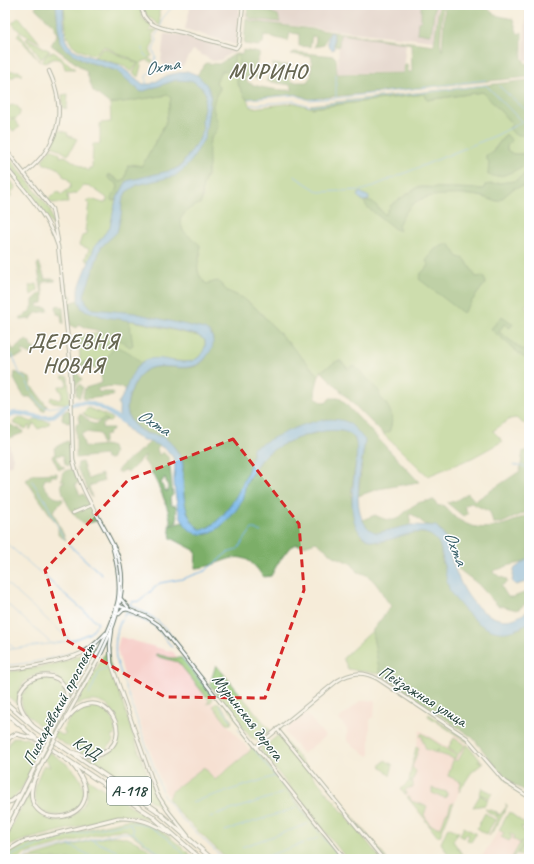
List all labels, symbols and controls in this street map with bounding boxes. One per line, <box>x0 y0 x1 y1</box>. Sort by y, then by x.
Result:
water label: Охта <box>143 52 183 80</box>
district label: МУРИНО <box>229 58 310 84</box>
district label: ДЕРЕВНЯ НОВАЯ <box>28 328 122 378</box>
water label: Охта <box>134 404 176 442</box>
water label: Охта <box>439 528 473 570</box>
street label: Пискарёвский проспект <box>18 639 100 769</box>
street label: Пейзажная улица <box>374 661 473 733</box>
street label: Муринская дорога <box>208 670 289 766</box>
street label: КАД <box>69 731 106 766</box>
road number: А-118 <box>107 777 151 805</box>

